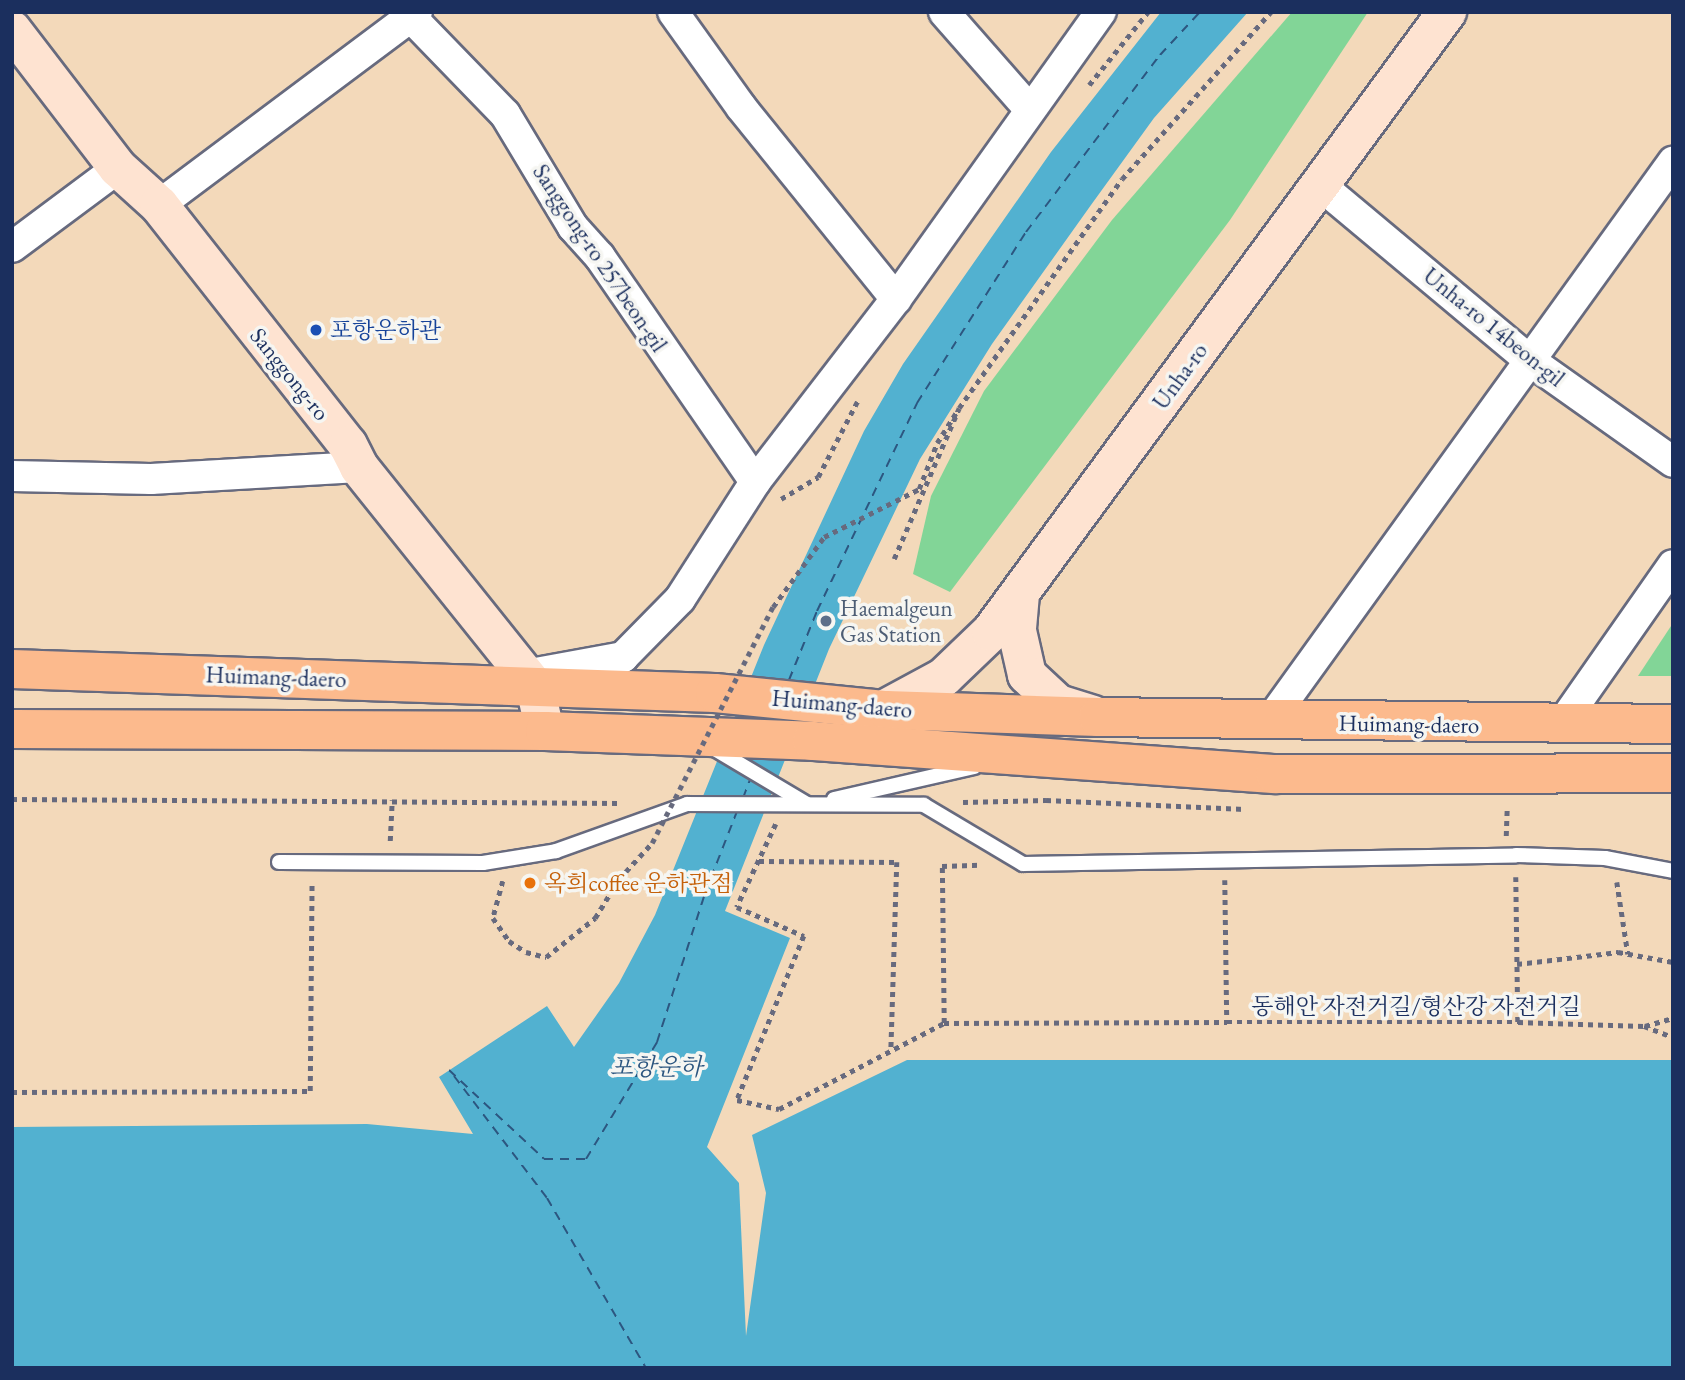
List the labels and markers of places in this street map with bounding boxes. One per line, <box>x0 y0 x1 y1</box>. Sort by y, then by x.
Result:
place label: 포항운하관 <box>330 316 441 344</box>
marker: 포항운하관 <box>308 322 324 338</box>
place label: Haemalgeun Gas Station <box>840 594 953 648</box>
marker: Haemalgeun Gas Station <box>818 613 834 629</box>
place label: 옥희coffee 운하관점 <box>544 869 733 897</box>
marker: 옥희coffee 운하관점 <box>522 875 538 891</box>

